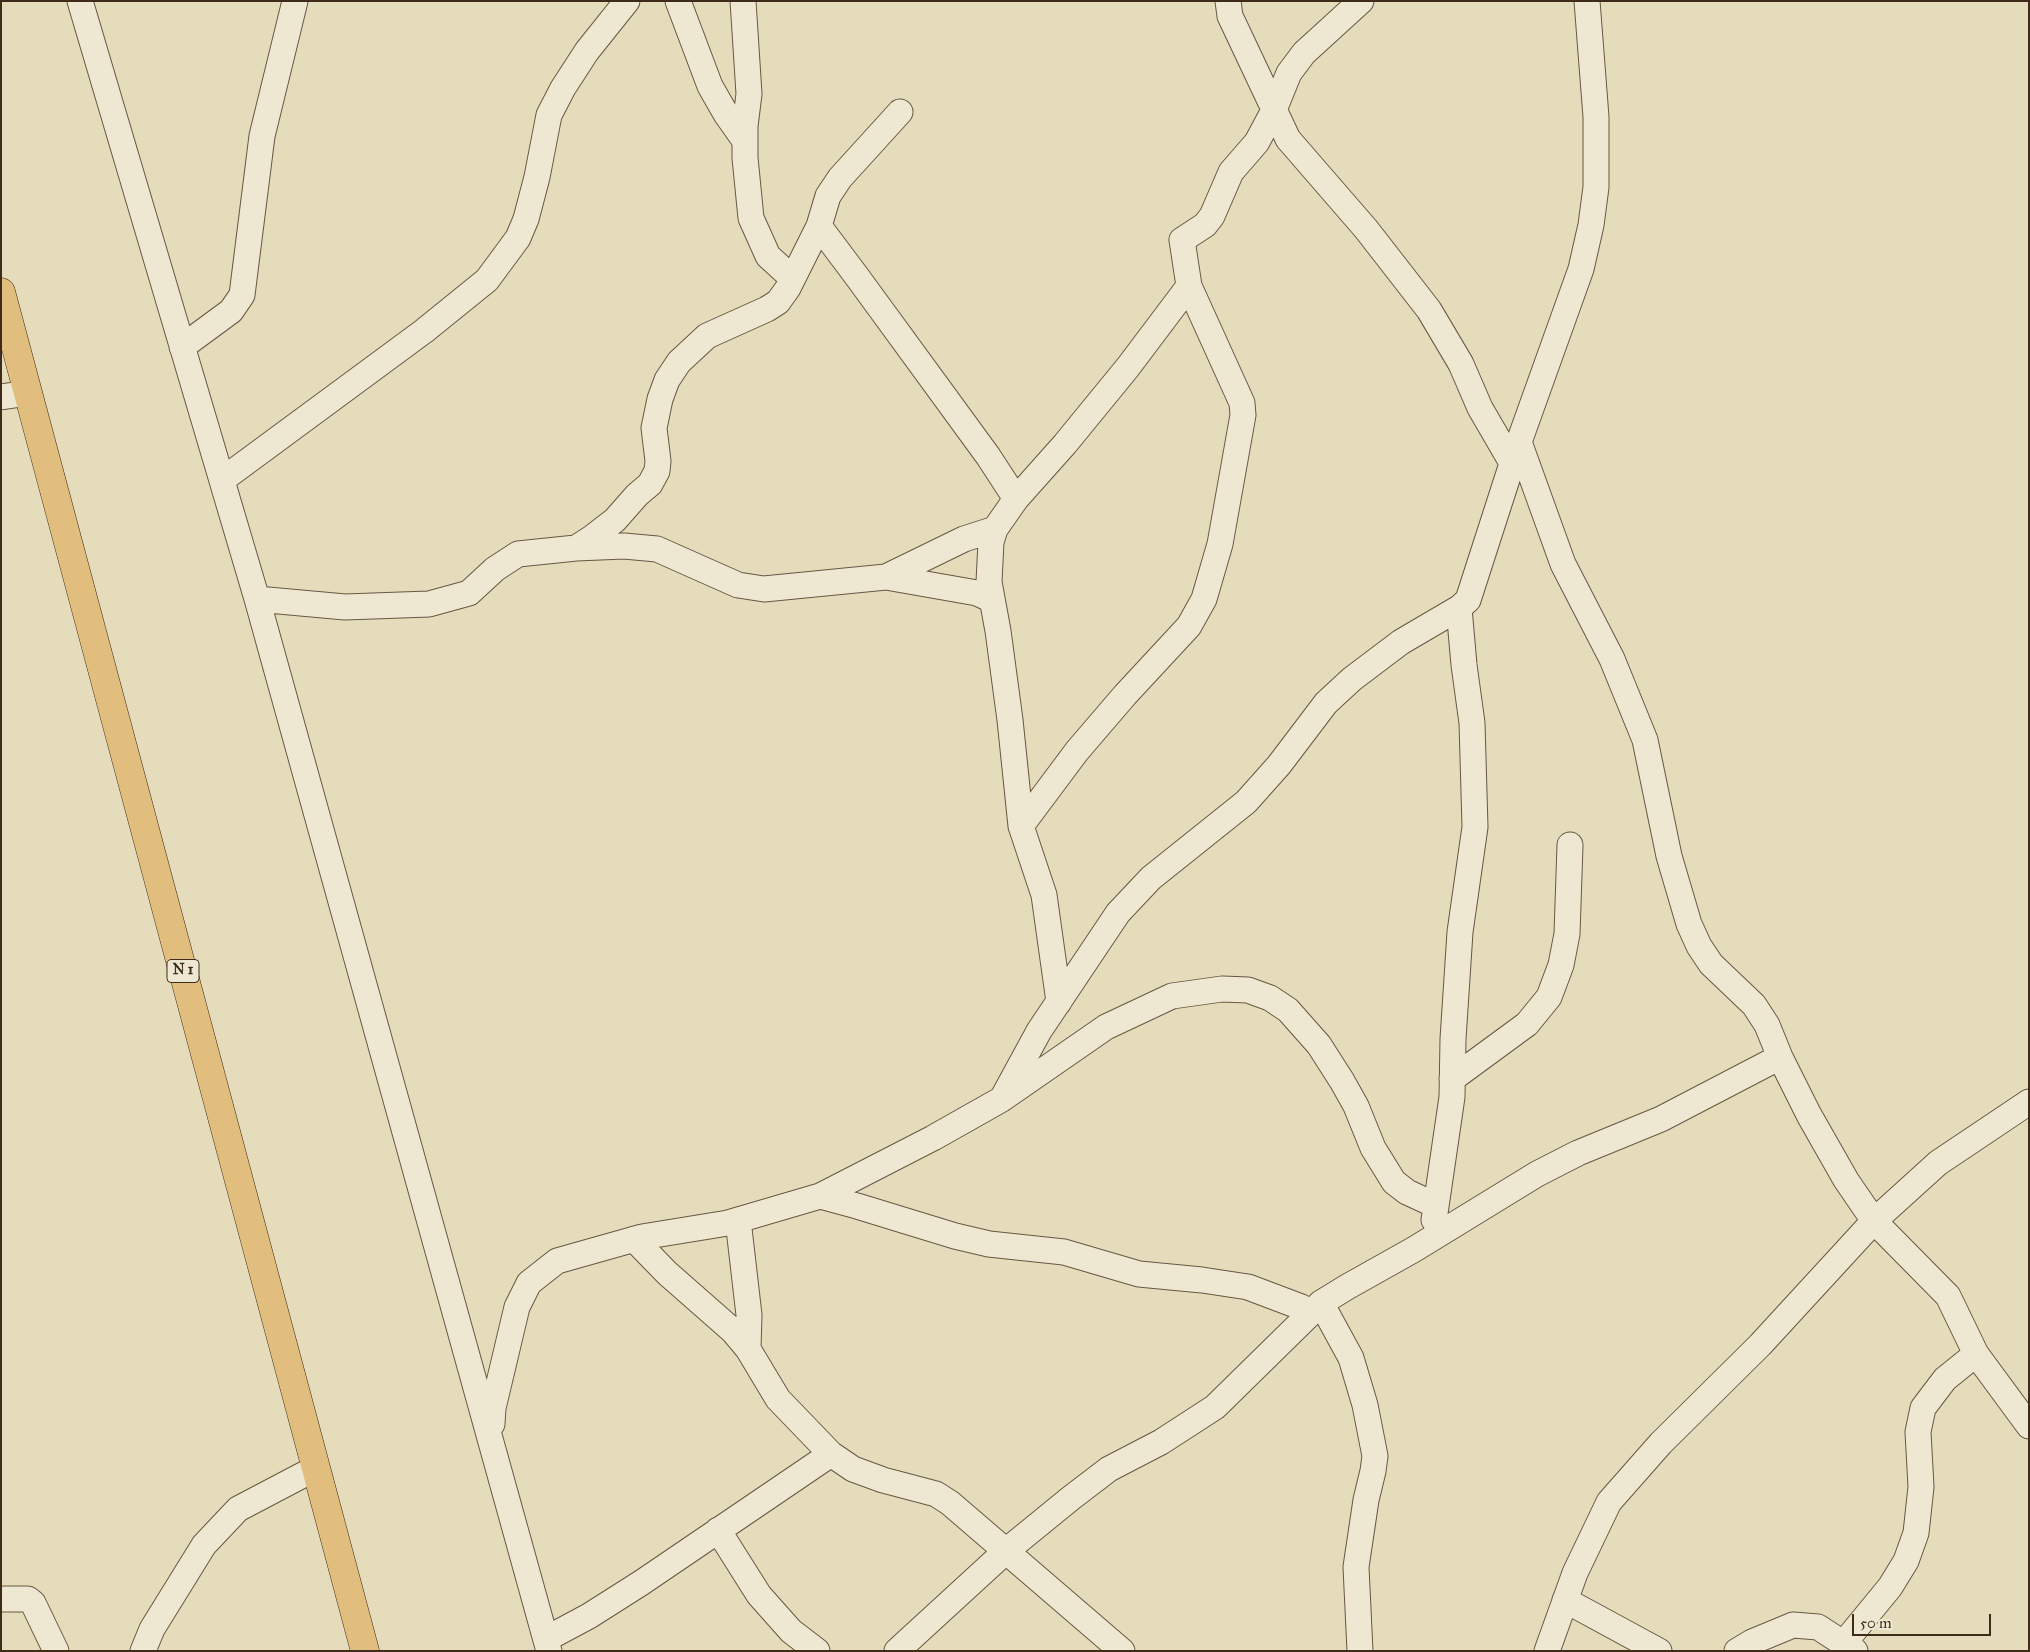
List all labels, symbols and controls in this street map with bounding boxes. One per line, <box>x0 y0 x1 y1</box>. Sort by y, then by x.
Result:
road number: N 1 <box>167 959 199 982</box>
scale bar <box>1855 1604 1994 1636</box>
text: 50 m <box>1860 1614 1892 1632</box>

